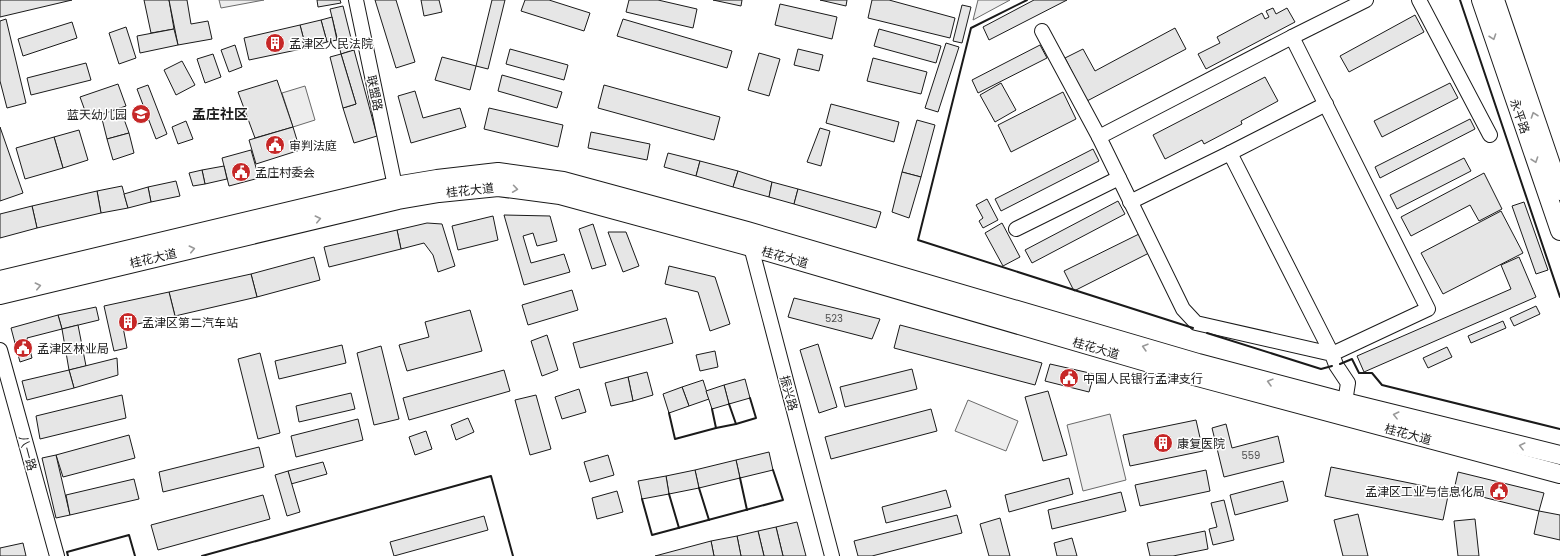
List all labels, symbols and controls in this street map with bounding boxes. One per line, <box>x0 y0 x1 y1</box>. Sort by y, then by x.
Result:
building icon: 孟津区人民法院 <box>264 32 286 54</box>
one-way arrow <box>1489 33 1497 40</box>
place label: 孟津区人民法院 <box>289 35 373 52</box>
street label: 联盟路 <box>363 74 387 112</box>
street label: 永平路 <box>1506 96 1534 136</box>
school or university icon: 蓝天幼儿园 <box>130 103 152 125</box>
district label: 孟庄社区 <box>192 104 248 124</box>
place label: 蓝天幼儿园 <box>67 106 127 123</box>
one-way arrow <box>1530 111 1539 118</box>
public building icon: 审判法庭 <box>264 134 286 156</box>
place label: 审判法庭 <box>289 137 337 154</box>
one-way arrow <box>1530 156 1539 163</box>
public building icon: 孟庄村委会 <box>230 161 252 183</box>
place label: 孟庄村委会 <box>255 164 315 181</box>
street label: 桂花大道 <box>445 179 495 201</box>
one-way arrow <box>512 184 518 193</box>
one-way arrow <box>315 215 321 223</box>
street label: 桂花大道 <box>760 242 810 272</box>
street label: 桂花大道 <box>128 244 178 272</box>
one-way arrow <box>188 245 195 254</box>
one-way arrow <box>35 282 41 290</box>
building icon: 孟津区第二汽车站 <box>117 311 139 333</box>
house number: 523 <box>825 311 843 326</box>
place label: 孟津区第二汽车站 <box>142 314 238 331</box>
street label: 桂花大道 <box>1071 333 1121 363</box>
public building icon: 孟津区林业局 <box>12 337 34 359</box>
place label: 孟津区林业局 <box>37 340 109 357</box>
one-way arrow <box>1142 343 1149 352</box>
public building icon: 中国人民银行孟津支行 <box>1058 367 1080 389</box>
place label: 中国人民银行孟津支行 <box>1083 370 1203 387</box>
street label: 振兴路 <box>776 373 802 413</box>
one-way arrow <box>1267 379 1273 387</box>
one-way arrow <box>1393 411 1399 419</box>
street label: 桂花大道 <box>1383 420 1433 448</box>
building icon: 康复医院 <box>1152 432 1174 454</box>
street label: 八一路 <box>15 433 41 473</box>
place label: 康复医院 <box>1177 435 1225 452</box>
one-way arrow <box>1519 442 1525 450</box>
house number: 559 <box>1242 448 1260 463</box>
public building icon: 孟津区工业与信息化局 <box>1488 480 1510 502</box>
place label: 孟津区工业与信息化局 <box>1365 483 1485 500</box>

